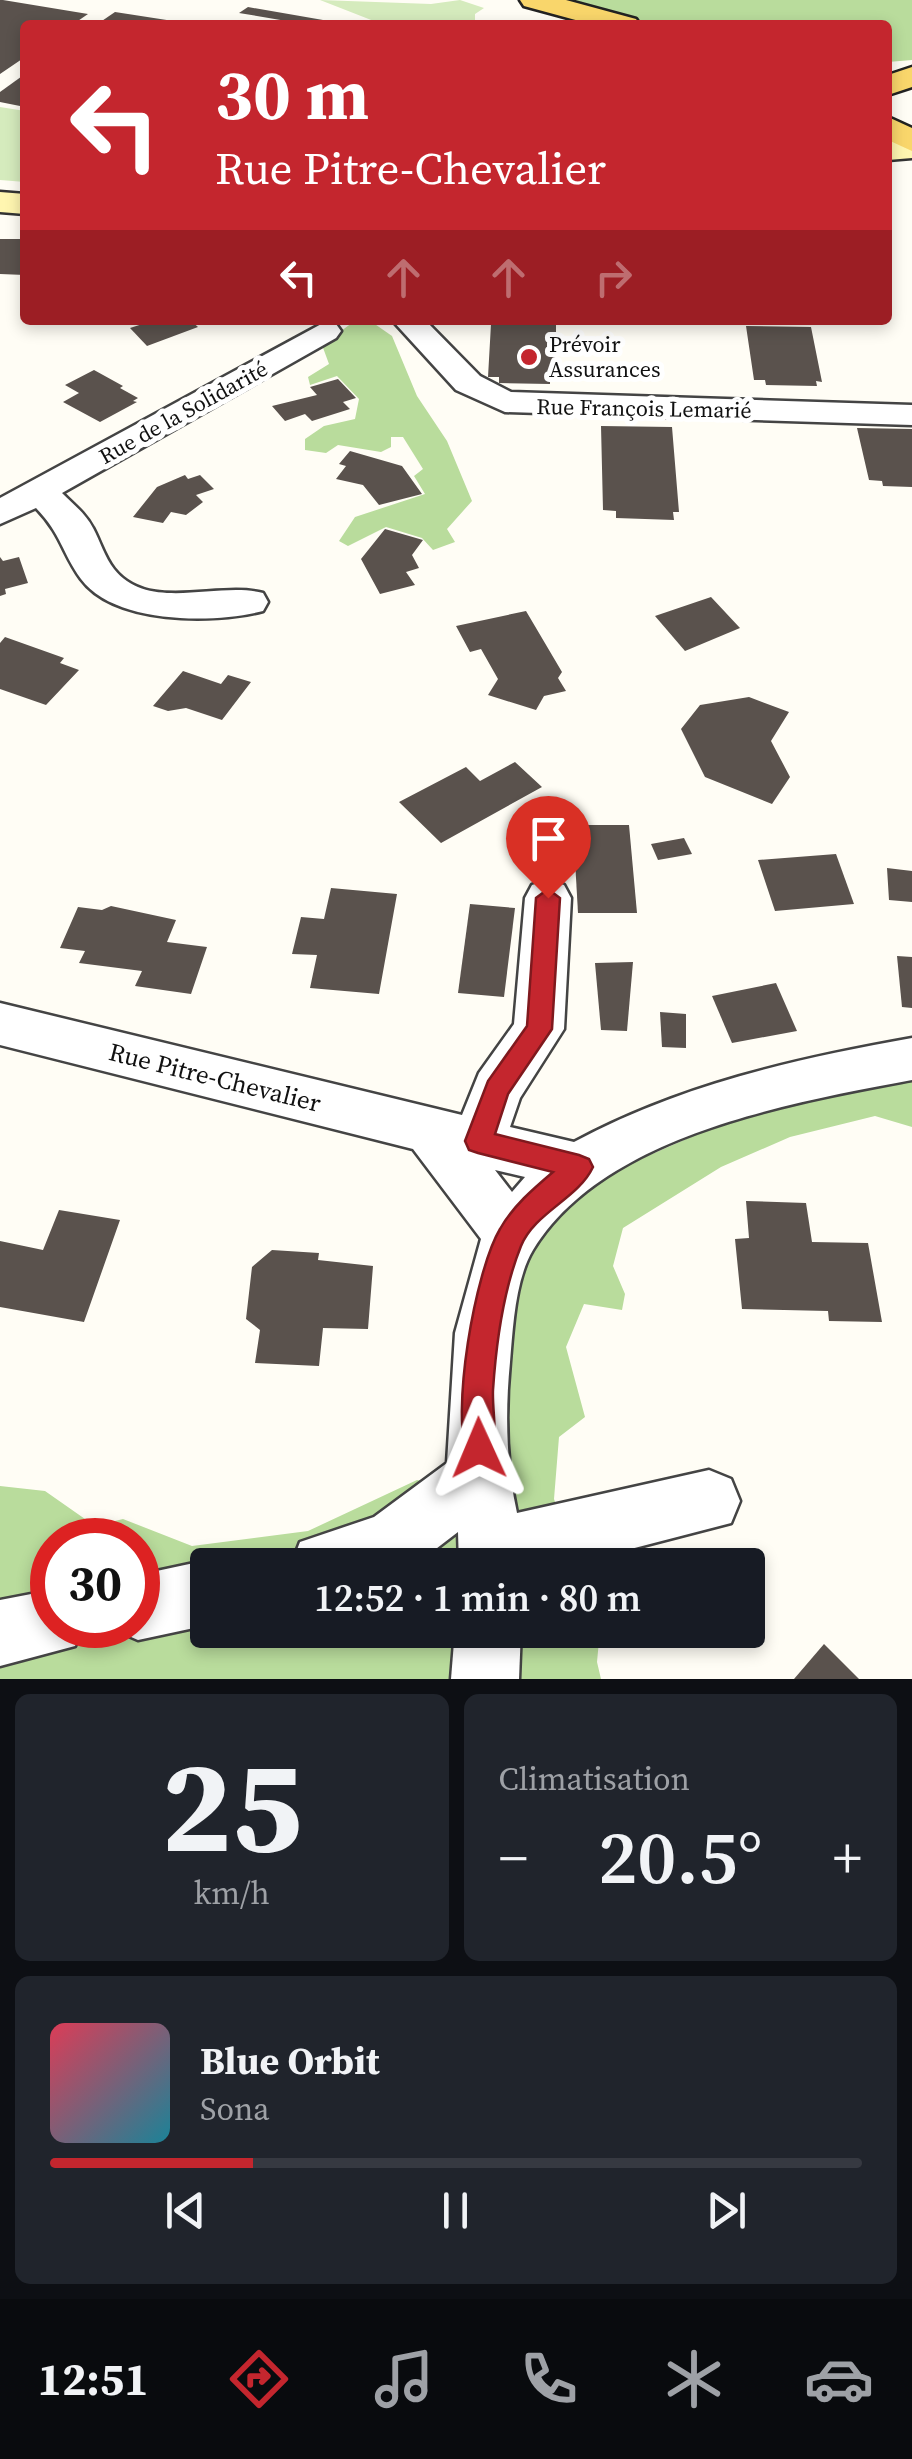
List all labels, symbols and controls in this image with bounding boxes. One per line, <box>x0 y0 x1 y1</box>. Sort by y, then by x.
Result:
text: 30 m <box>215 46 369 142</box>
icon: left <box>50 60 180 190</box>
text: Rue Pitre-Chevalier <box>215 137 606 199</box>
icon: left <box>271 250 326 305</box>
icon: ahead <box>376 250 431 305</box>
icon: ahead <box>481 250 536 305</box>
icon: right <box>586 250 641 305</box>
place label: Prévoir Assurances <box>549 329 661 384</box>
marker: Prévoir Assurances <box>518 346 540 368</box>
street label: Rue de la Solidarité <box>93 353 273 471</box>
street label: Rue François Lemarié <box>536 391 752 425</box>
pin <box>506 796 591 899</box>
icon: arrive <box>521 811 576 866</box>
street label: Rue Pitre-Chevalier <box>105 1034 325 1120</box>
position arrow <box>427 1396 531 1500</box>
speed limit sign: 30 <box>30 1518 160 1648</box>
text: 12:52 · 1 min · 80 m <box>314 1572 641 1624</box>
text: 25 <box>161 1716 302 1895</box>
text: Climatisation <box>499 1757 690 1801</box>
text: 20.5° <box>598 1805 762 1908</box>
text: − <box>499 1820 528 1895</box>
text: + <box>833 1820 862 1895</box>
text: km/h <box>194 1871 270 1915</box>
text: Blue Orbit <box>200 2035 380 2087</box>
text: Sona <box>200 2087 270 2131</box>
icon: previous <box>158 2183 213 2238</box>
icon: pause <box>428 2183 483 2238</box>
icon: next <box>699 2183 754 2238</box>
icon: directions <box>224 2344 294 2414</box>
icon: music <box>369 2344 439 2414</box>
icon: phone <box>514 2344 584 2414</box>
icon: climate <box>659 2344 729 2414</box>
icon: car <box>804 2344 874 2414</box>
text: 12:51 <box>38 2348 149 2410</box>

